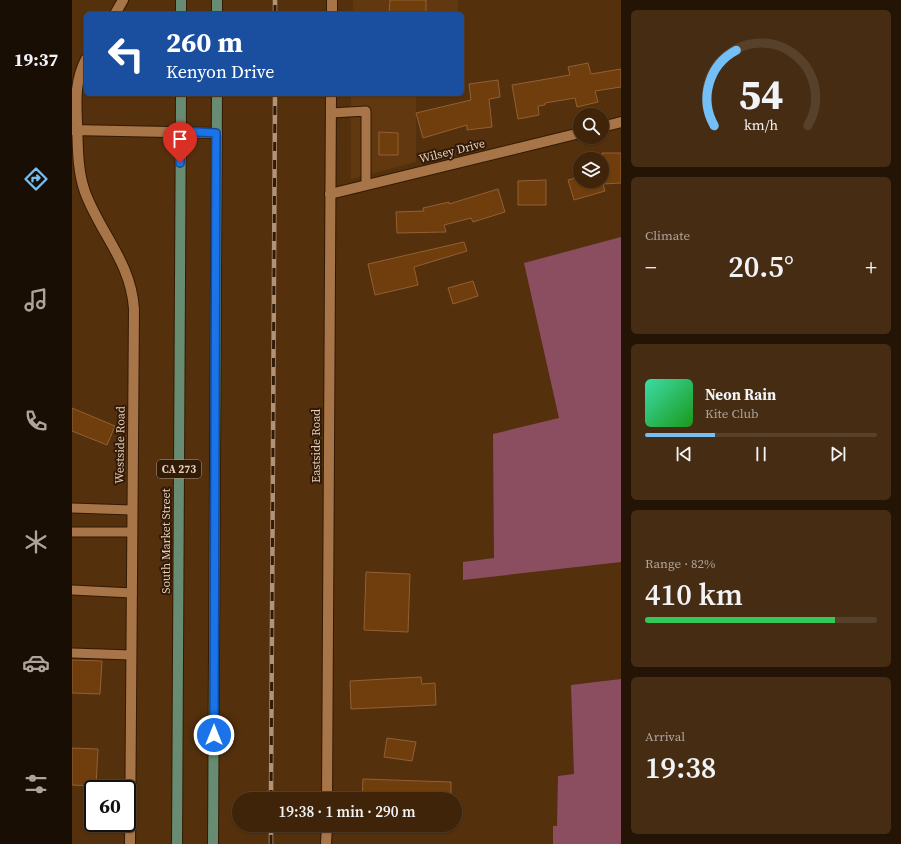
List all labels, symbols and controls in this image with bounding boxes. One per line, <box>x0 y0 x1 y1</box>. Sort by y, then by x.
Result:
text: 260 m <box>166 23 243 61</box>
icon: left <box>100 28 152 80</box>
text: 19:37 <box>14 47 58 72</box>
text: Kenyon Drive <box>166 59 274 84</box>
text: 54 <box>738 66 784 123</box>
map controls <box>573 108 609 188</box>
button: search <box>573 108 609 144</box>
text: km/h <box>744 115 778 135</box>
pin <box>163 122 197 163</box>
icon: arrive <box>169 128 191 150</box>
street label: Wilsey Drive <box>417 135 487 167</box>
button: layers <box>573 152 609 188</box>
icon: directions <box>22 165 50 193</box>
text: Climate <box>645 227 690 244</box>
text: 20.5° <box>728 246 794 287</box>
text: − <box>645 252 657 282</box>
text: + <box>865 252 877 282</box>
icon: music <box>22 286 50 314</box>
text: Neon Rain <box>705 384 776 405</box>
text: Kite Club <box>705 405 758 422</box>
street label: Westside Road <box>111 406 129 484</box>
icon: phone <box>22 407 50 435</box>
street label: Eastside Road <box>308 409 324 483</box>
icon: previous <box>673 443 695 465</box>
icon: pause <box>750 443 772 465</box>
icon: next <box>827 443 849 465</box>
road number: CA 273 <box>157 460 201 478</box>
street label: South Market Street <box>158 488 174 594</box>
icon: climate <box>22 528 50 556</box>
text: Range · 82% <box>645 555 716 572</box>
text: 410 km <box>645 574 743 615</box>
icon: car <box>22 649 50 677</box>
position arrow <box>193 714 235 756</box>
text: Arrival <box>645 728 685 745</box>
text: 19:38 <box>645 747 716 788</box>
icon: filters <box>22 770 50 798</box>
speed limit sign: 60 <box>84 780 136 832</box>
text: 19:38 · 1 min · 290 m <box>279 801 415 822</box>

